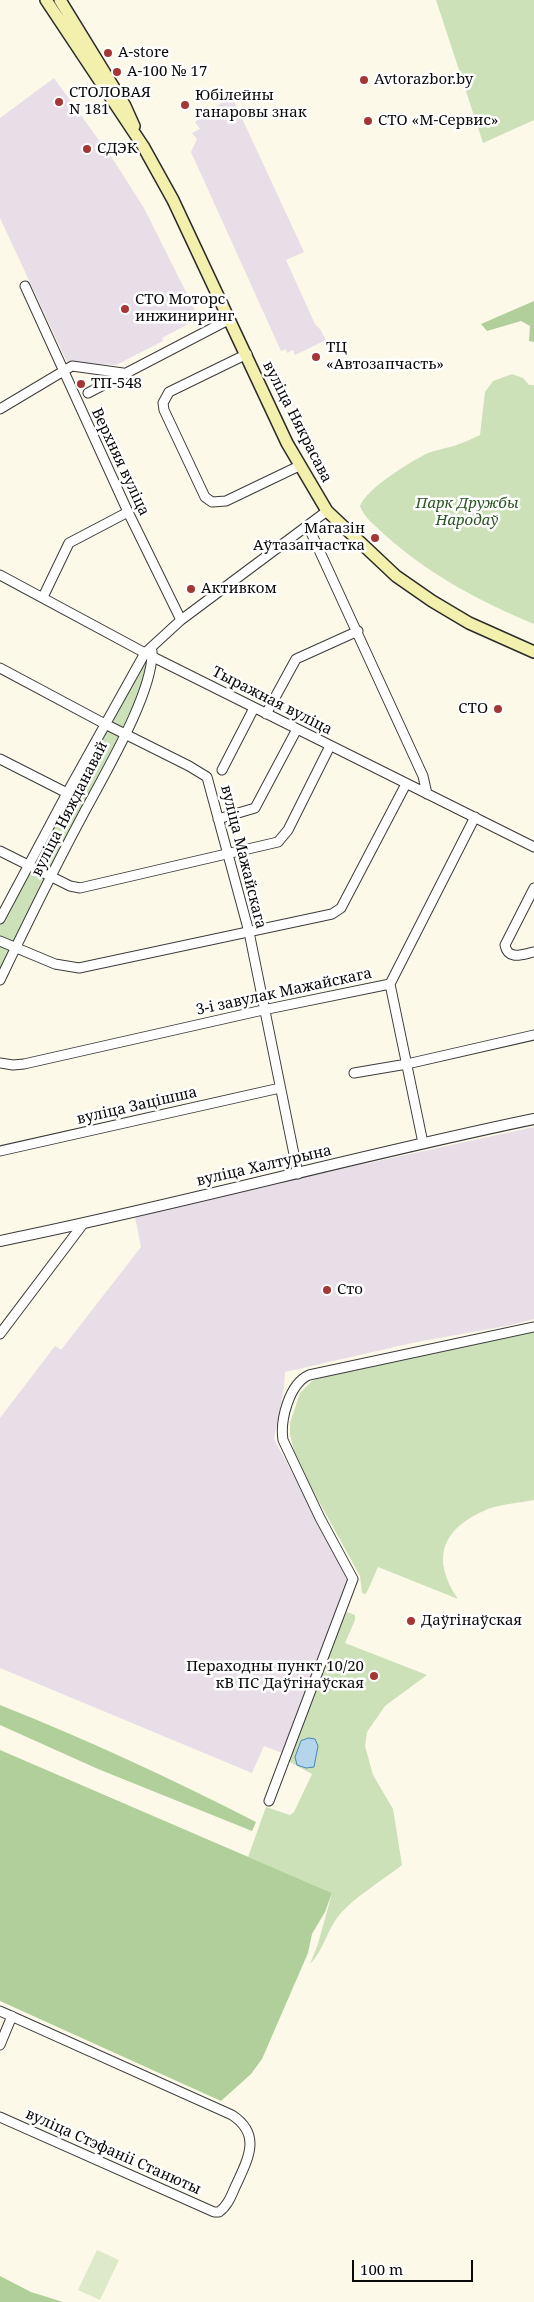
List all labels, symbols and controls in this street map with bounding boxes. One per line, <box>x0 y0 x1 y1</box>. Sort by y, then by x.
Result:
place label: А-store <box>118 44 169 62</box>
marker: А-store <box>102 47 114 59</box>
place label: А-100 № 17 <box>127 63 207 81</box>
marker: А-100 № 17 <box>111 66 123 78</box>
place label: Avtorazbor.by <box>374 71 473 89</box>
marker: Avtorazbor.by <box>358 74 370 86</box>
place label: СТОЛОВАЯ N 181 <box>69 84 151 119</box>
place label: Юбілейны ганаровы знак <box>195 87 307 122</box>
marker: СТОЛОВАЯ N 181 <box>53 96 65 108</box>
marker: Юбілейны ганаровы знак <box>179 99 191 111</box>
place label: СТО «М-Сервис» <box>378 112 498 130</box>
marker: СТО «М-Сервис» <box>362 115 374 127</box>
place label: СДЭК <box>97 140 137 158</box>
marker: СДЭК <box>81 143 93 155</box>
place label: СТО Моторс инжиниринг <box>135 291 234 326</box>
marker: СТО Моторс инжиниринг <box>119 303 131 315</box>
place label: ТЦ «Автозапчасть» <box>326 339 444 374</box>
marker: ТЦ «Автозапчасть» <box>310 351 322 363</box>
street label: вуліца Някрасава <box>259 358 335 486</box>
place label: ТП-548 <box>91 375 142 393</box>
marker: ТП-548 <box>75 378 87 390</box>
street label: Верхняя вуліца <box>87 405 153 519</box>
park label: Парк Дружбы Народаў <box>416 495 518 530</box>
place label: Магазін Аўтазапчастка <box>253 520 365 555</box>
marker: Магазін Аўтазапчастка <box>369 532 381 544</box>
place label: Активком <box>201 580 277 598</box>
marker: Активком <box>185 583 197 595</box>
street label: Тыражная вуліца <box>209 663 335 739</box>
place label: СТО <box>458 700 488 718</box>
marker: СТО <box>492 703 504 715</box>
street label: вуліца Няжданавай <box>28 738 112 880</box>
street label: вуліца Мажайскага <box>216 783 270 931</box>
street label: 3-і завулак Мажайскага <box>194 965 374 1019</box>
street label: вуліца Зацішша <box>75 1083 199 1129</box>
street label: вуліца Халтурына <box>195 1142 333 1190</box>
place label: Сто <box>337 1281 363 1299</box>
marker: Сто <box>321 1284 333 1296</box>
place label: Даўгінаўская <box>421 1612 522 1630</box>
marker: Даўгінаўская <box>405 1615 417 1627</box>
place label: Пераходны пункт 10/20 кВ ПС Даўгінаўская <box>186 1658 364 1693</box>
marker: Пераходны пункт 10/20 кВ ПС Даўгінаўская <box>368 1670 380 1682</box>
street label: вуліца Стэфаніі Станюты <box>22 2105 204 2199</box>
scale bar <box>354 2250 475 2282</box>
text: 100 m <box>360 2259 403 2279</box>

